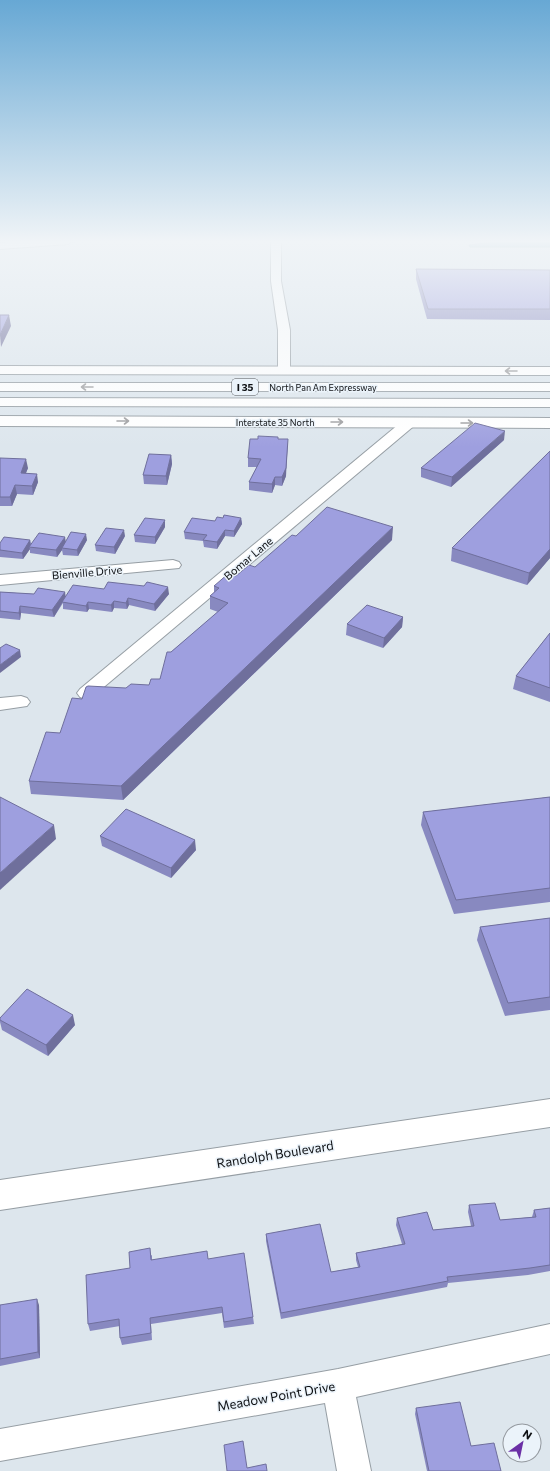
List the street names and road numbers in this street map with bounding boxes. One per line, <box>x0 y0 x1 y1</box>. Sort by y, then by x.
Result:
road number: I 35 <box>232 379 258 395</box>
street label: North Pan Am Expressway <box>269 382 377 393</box>
street label: Interstate 35 North <box>236 417 314 428</box>
street label: Bomar Lane <box>221 534 275 582</box>
street label: Bienville Drive <box>51 562 123 582</box>
street label: Randolph Boulevard <box>215 1137 335 1171</box>
street label: Meadow Point Drive <box>216 1378 336 1414</box>

